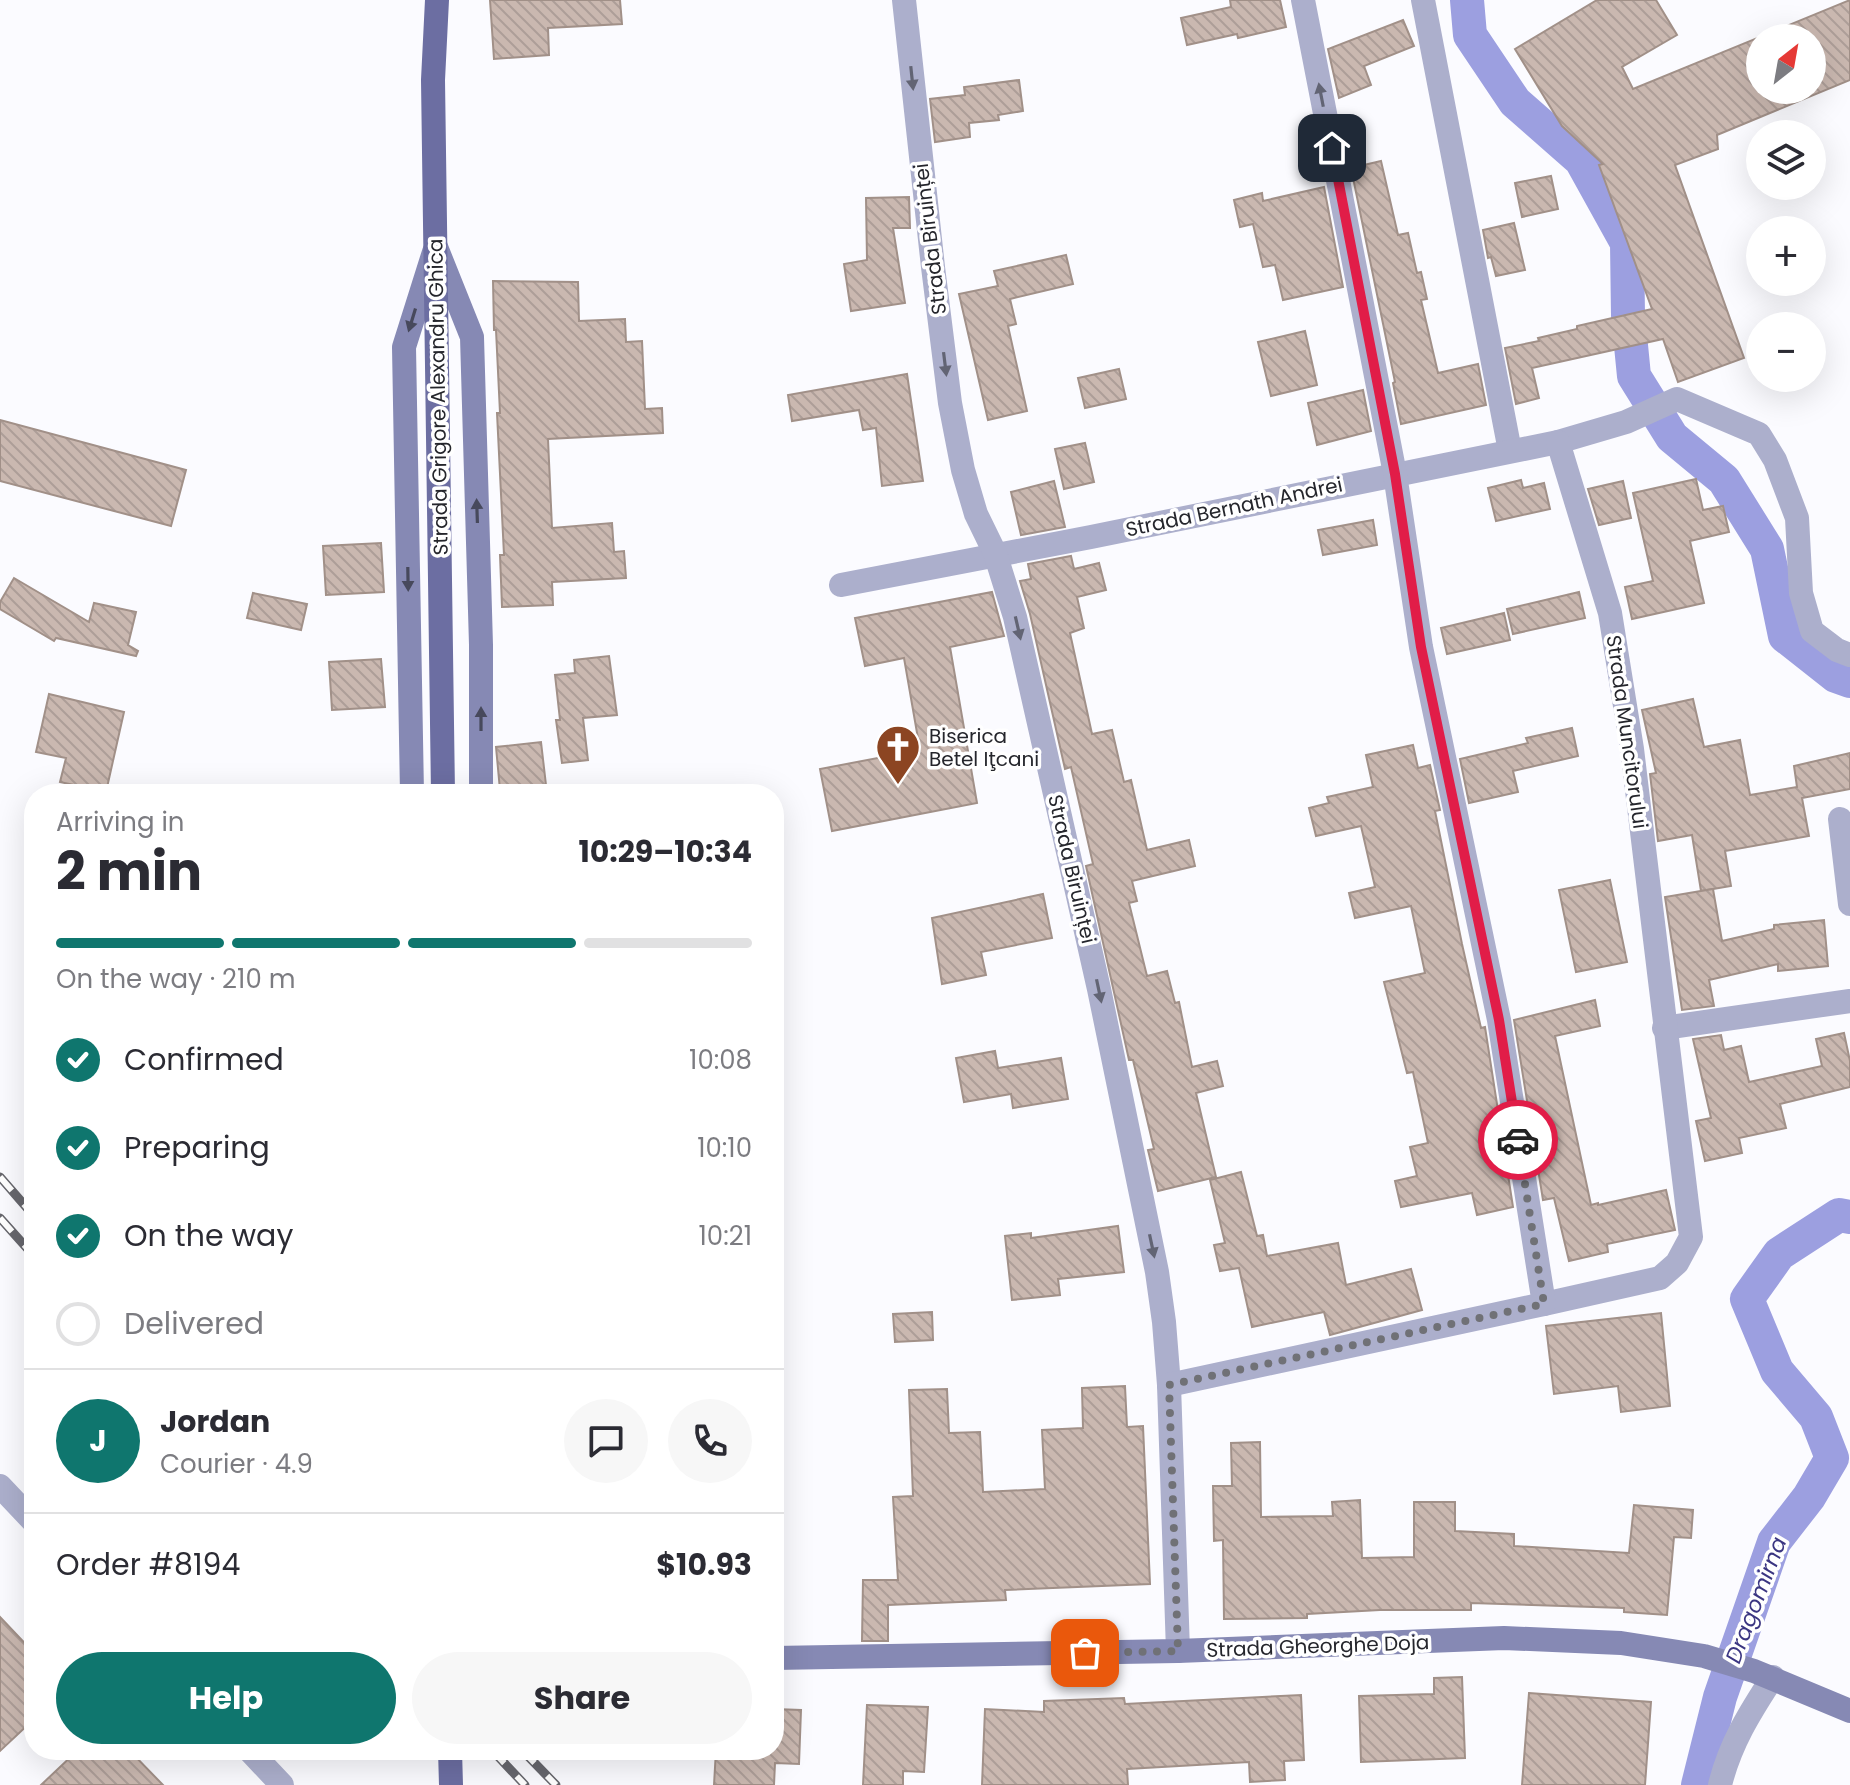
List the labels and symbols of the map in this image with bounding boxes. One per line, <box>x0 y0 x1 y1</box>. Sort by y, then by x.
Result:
north arrow <box>1746 24 1826 104</box>
one-way arrow <box>906 65 919 90</box>
one-way arrow <box>1315 82 1327 107</box>
pin <box>1298 114 1366 182</box>
street label: Strada Biruinței <box>907 162 953 316</box>
street label: Strada Grigore Alexandru Ghica <box>421 238 455 556</box>
one-way arrow <box>406 308 418 332</box>
one-way arrow <box>939 352 952 377</box>
street label: Strada Bernath Andrei <box>1123 470 1345 544</box>
one-way arrow <box>470 498 483 523</box>
one-way arrow <box>402 567 414 592</box>
one-way arrow <box>1012 616 1025 641</box>
street label: Strada Muncitorului <box>1600 633 1654 831</box>
one-way arrow <box>475 706 487 731</box>
place label: Biserica Betel Iţcani <box>929 722 1039 773</box>
church icon: Biserica Betel Iţcani <box>874 723 922 786</box>
street label: Strada Biruinței <box>1041 792 1103 946</box>
one-way arrow <box>1093 979 1106 1004</box>
courier <box>1478 1100 1558 1180</box>
one-way arrow <box>1146 1233 1158 1258</box>
water label: Dragomirna <box>1718 1532 1794 1668</box>
pin <box>1051 1619 1119 1687</box>
street label: Strada Gheorghe Doja <box>1206 1628 1430 1664</box>

